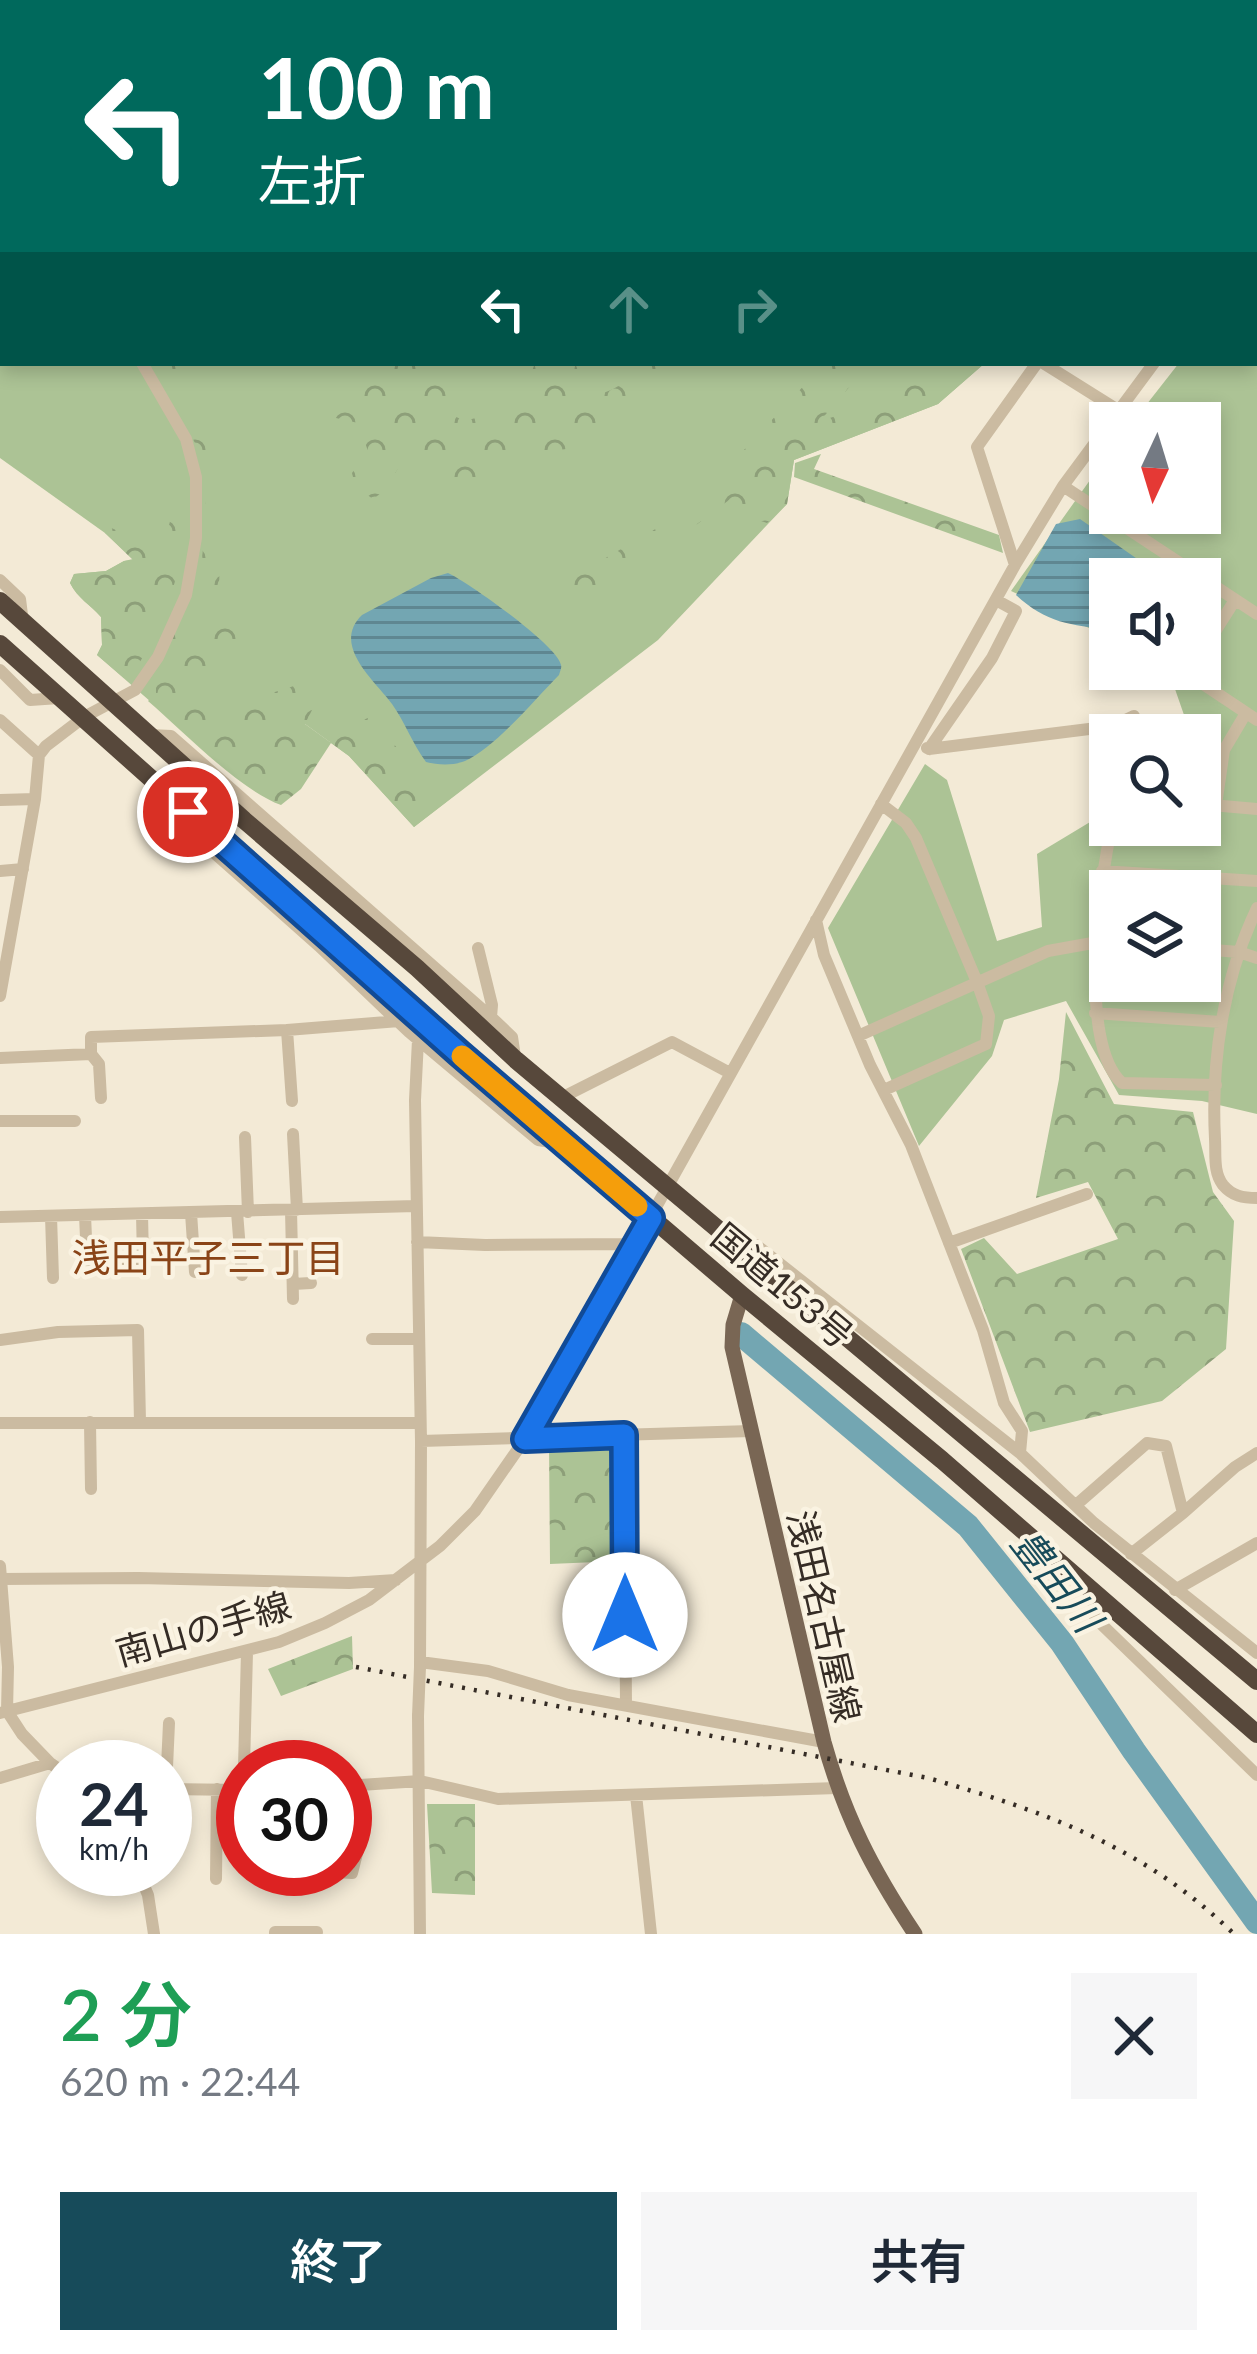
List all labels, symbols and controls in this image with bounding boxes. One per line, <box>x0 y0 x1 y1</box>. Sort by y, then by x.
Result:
text: 100 m <box>258 36 495 137</box>
icon: left <box>60 48 216 204</box>
text: 左折 <box>258 148 366 213</box>
icon: left <box>470 276 536 342</box>
icon: ahead <box>596 276 662 342</box>
icon: right <box>722 276 788 342</box>
north arrow <box>1089 402 1221 534</box>
map controls <box>1089 402 1221 1002</box>
button: sound <box>1089 558 1221 690</box>
button: search <box>1089 714 1221 846</box>
pin <box>137 761 239 863</box>
icon: arrive <box>155 779 221 845</box>
button: layers <box>1089 870 1221 1002</box>
street label: 国道153号 <box>703 1213 863 1357</box>
district label: 浅田平子三丁目 <box>71 1234 345 1280</box>
street label: 浅田名古屋線 <box>779 1506 871 1726</box>
water label: 豊田川 <box>1003 1520 1114 1643</box>
position arrow <box>562 1552 688 1678</box>
street label: 南山の手線 <box>110 1582 296 1674</box>
speed limit sign: 30 <box>216 1740 372 1896</box>
text: 24 <box>79 1767 149 1839</box>
text: km/h <box>79 1830 149 1866</box>
text: 2 分 <box>60 1970 192 2056</box>
button: close <box>1071 1973 1197 2099</box>
text: 620 m · 22:44 <box>60 2058 300 2104</box>
button: 終了 <box>60 2192 617 2330</box>
button: 共有 <box>641 2192 1197 2330</box>

